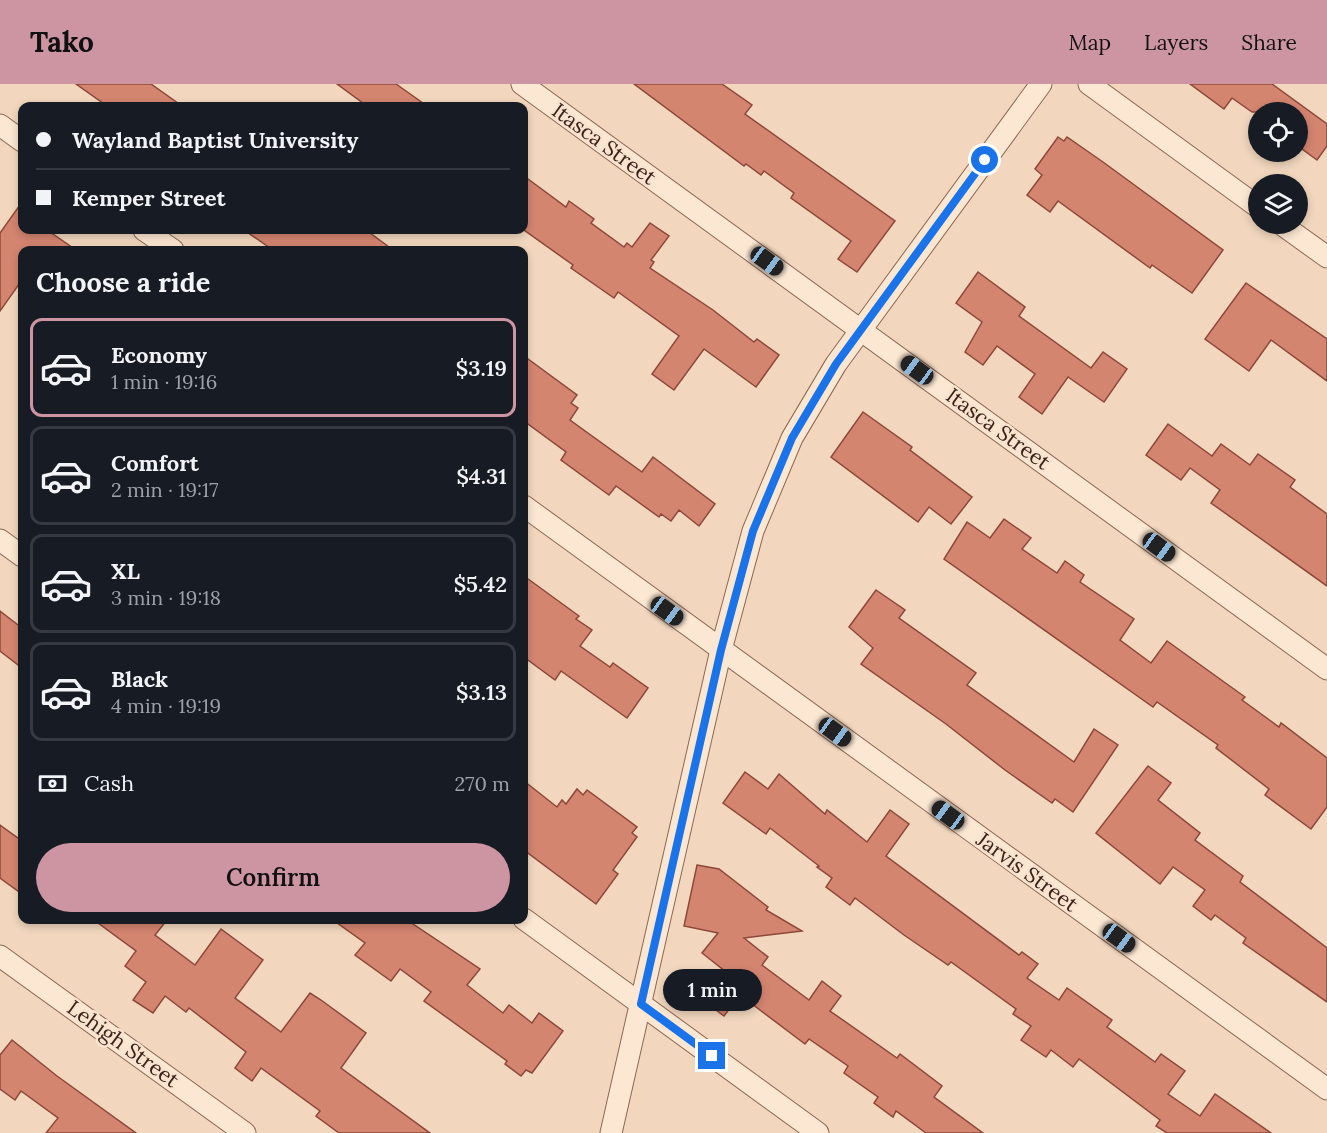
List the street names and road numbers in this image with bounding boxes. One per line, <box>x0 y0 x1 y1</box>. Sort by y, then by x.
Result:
street label: Itasca Street <box>547 97 662 191</box>
street label: Itasca Street <box>941 382 1056 476</box>
street label: Jarvis Street <box>970 825 1084 918</box>
street label: Lehigh Street <box>62 994 185 1094</box>

